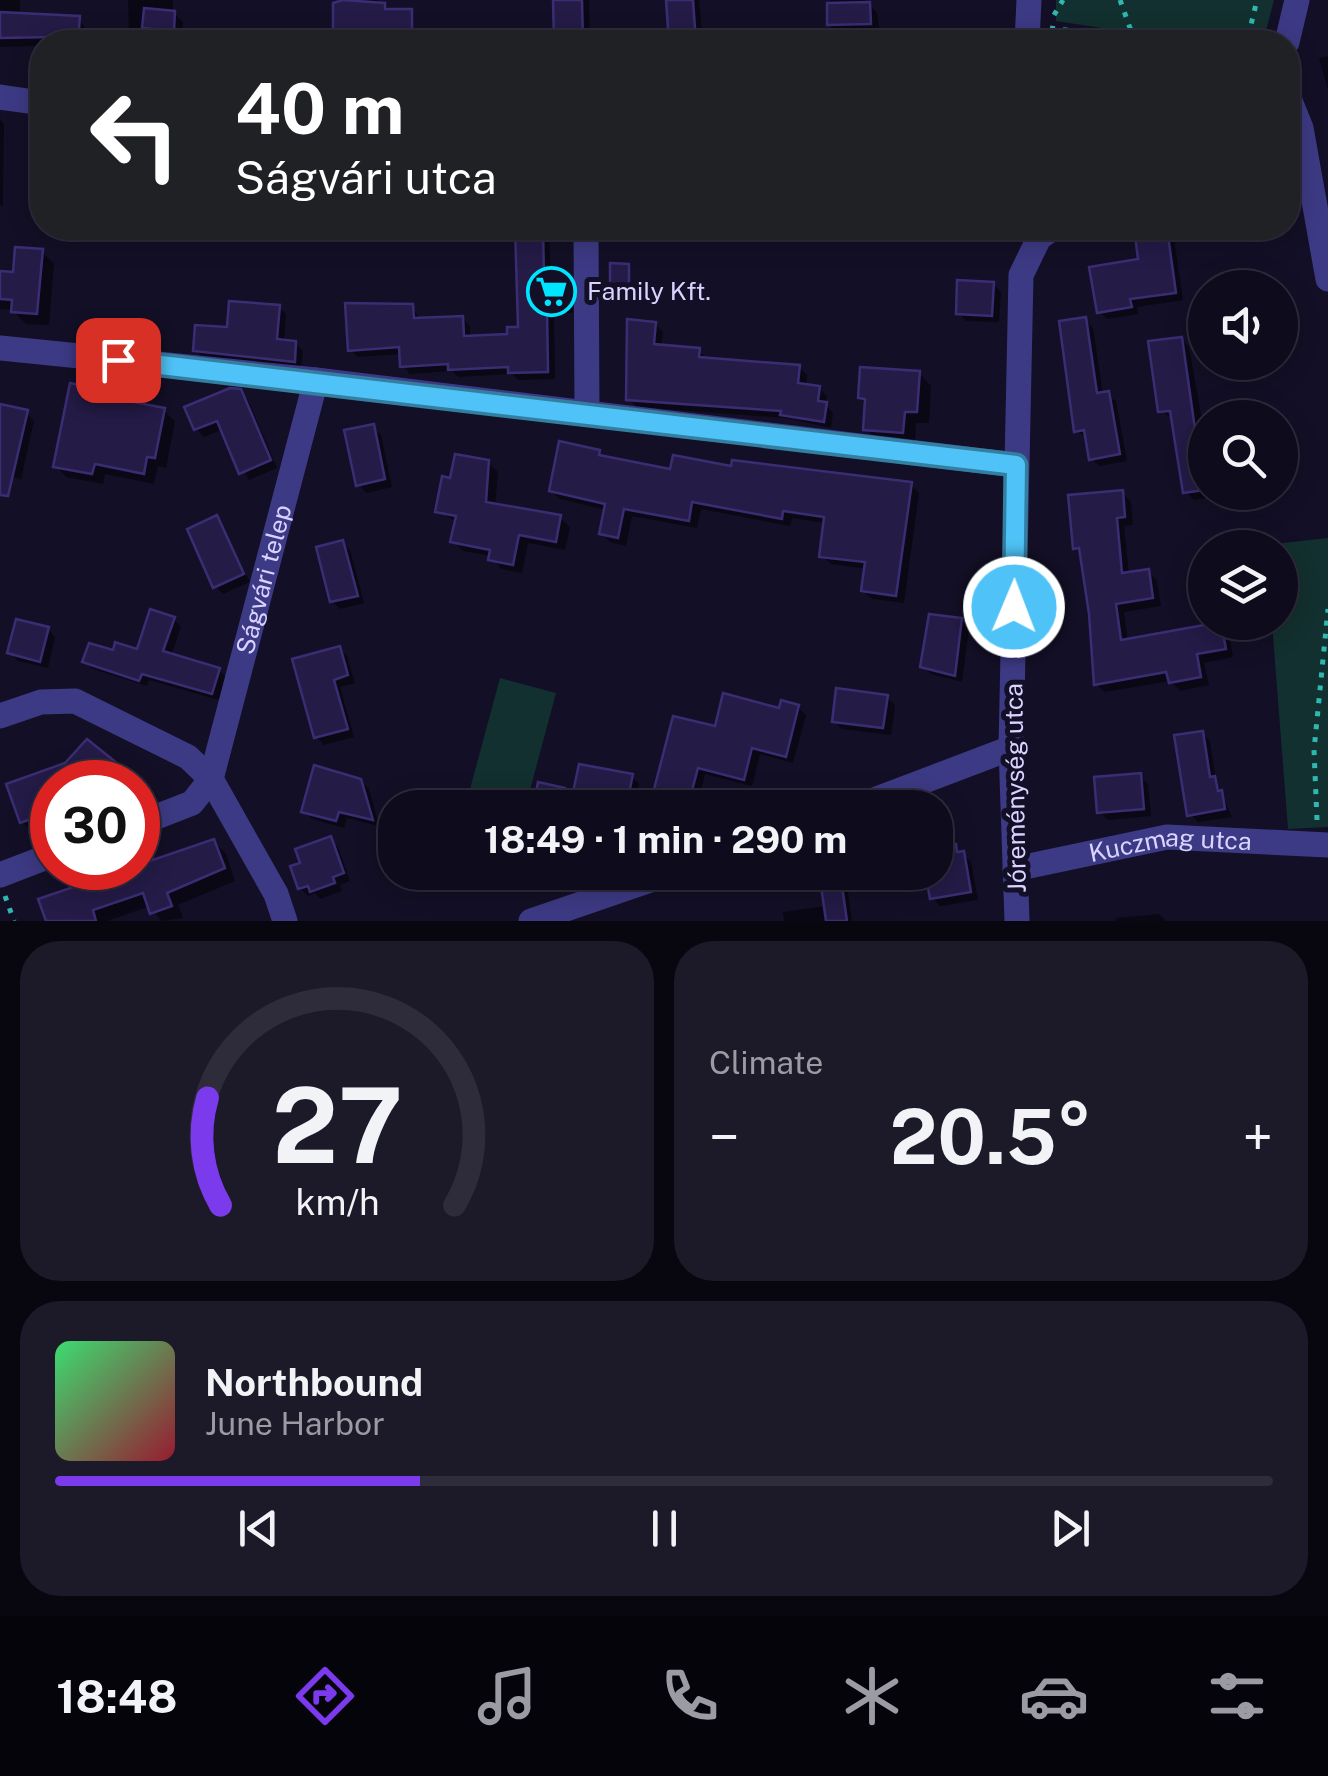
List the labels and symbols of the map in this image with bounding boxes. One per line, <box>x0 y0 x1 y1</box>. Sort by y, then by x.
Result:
supermarket icon: Family Kft. <box>526 265 578 317</box>
place label: Family Kft. <box>587 276 711 306</box>
pin <box>76 318 161 403</box>
street label: Ságvári telep <box>229 501 298 658</box>
position arrow <box>962 555 1066 659</box>
street label: Jóreménység utca <box>998 683 1032 893</box>
speed limit sign: 30 <box>30 760 160 890</box>
street label: Kuczmag utca <box>1086 822 1252 868</box>

